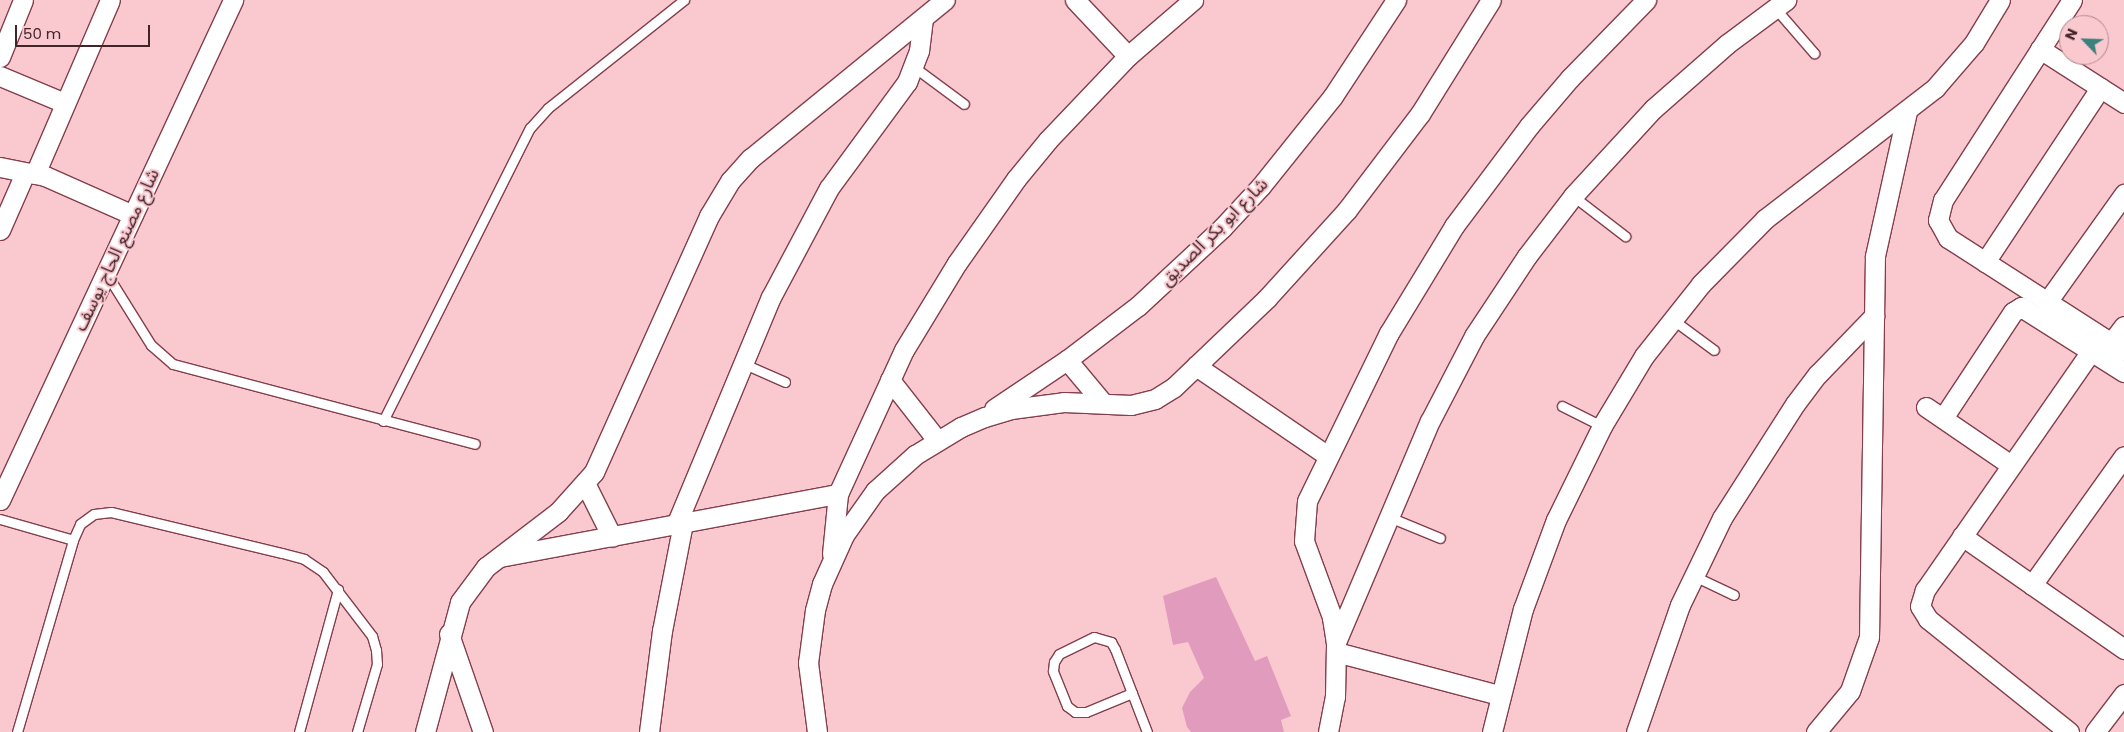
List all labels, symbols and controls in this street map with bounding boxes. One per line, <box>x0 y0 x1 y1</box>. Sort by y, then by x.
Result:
scale bar <box>18 15 152 47</box>
north arrow <box>2059 15 2109 65</box>
text: 50 m <box>23 23 61 44</box>
text: N <box>2060 25 2082 43</box>
street label: شارع مصنع الحاج يوسف <box>70 165 164 335</box>
street label: شارع ابو بكر الصديق <box>1156 174 1272 290</box>

